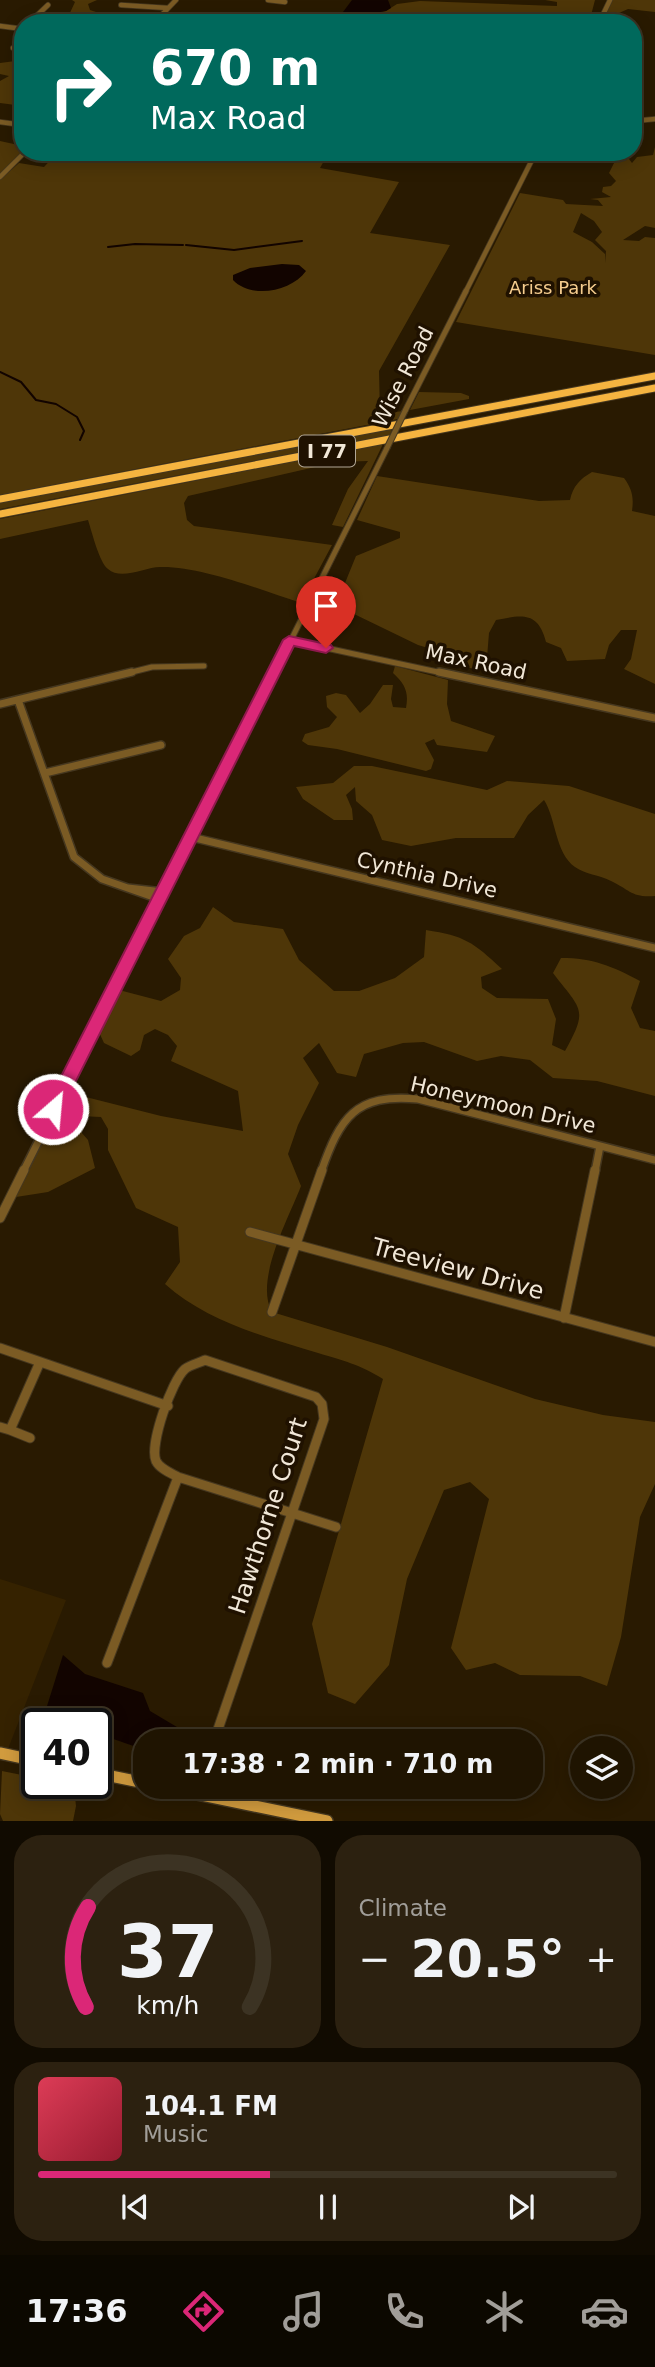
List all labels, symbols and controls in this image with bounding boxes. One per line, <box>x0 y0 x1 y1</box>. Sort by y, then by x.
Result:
text: 670 m <box>150 40 320 97</box>
icon: right <box>35 42 126 133</box>
text: Max Road <box>150 99 307 137</box>
park label: Ariss Park <box>509 277 598 298</box>
street label: Wise Road <box>367 323 439 431</box>
road number: I 77 <box>299 436 355 466</box>
pin <box>296 576 356 648</box>
icon: arrive <box>307 587 345 625</box>
street label: Max Road <box>423 640 529 684</box>
street label: Cynthia Drive <box>354 847 500 903</box>
position arrow <box>16 1072 90 1146</box>
street label: Honeymoon Drive <box>408 1072 598 1138</box>
street label: Treeview Drive <box>368 1232 547 1305</box>
street label: Hawthorne Court <box>223 1414 313 1618</box>
speed limit sign: 40 <box>21 1708 112 1799</box>
map controls <box>570 1736 633 1799</box>
button: layers <box>570 1736 633 1799</box>
text: 17:38 · 2 min · 710 m <box>183 1749 493 1779</box>
text: Climate <box>359 1895 447 1921</box>
text: 37 <box>117 1910 218 1995</box>
text: 20.5° <box>411 1929 565 1989</box>
text: − <box>359 1937 390 1981</box>
text: + <box>585 1937 617 1981</box>
text: km/h <box>136 1991 199 2020</box>
text: 104.1 FM <box>143 2091 278 2121</box>
text: Music <box>143 2121 208 2147</box>
icon: previous <box>116 2188 154 2226</box>
icon: pause <box>309 2188 347 2226</box>
icon: next <box>502 2188 540 2226</box>
icon: directions <box>179 2287 228 2336</box>
icon: music <box>279 2287 328 2336</box>
icon: phone <box>380 2287 429 2336</box>
icon: climate <box>480 2287 529 2336</box>
icon: car <box>580 2287 629 2336</box>
text: 17:36 <box>26 2292 128 2330</box>

